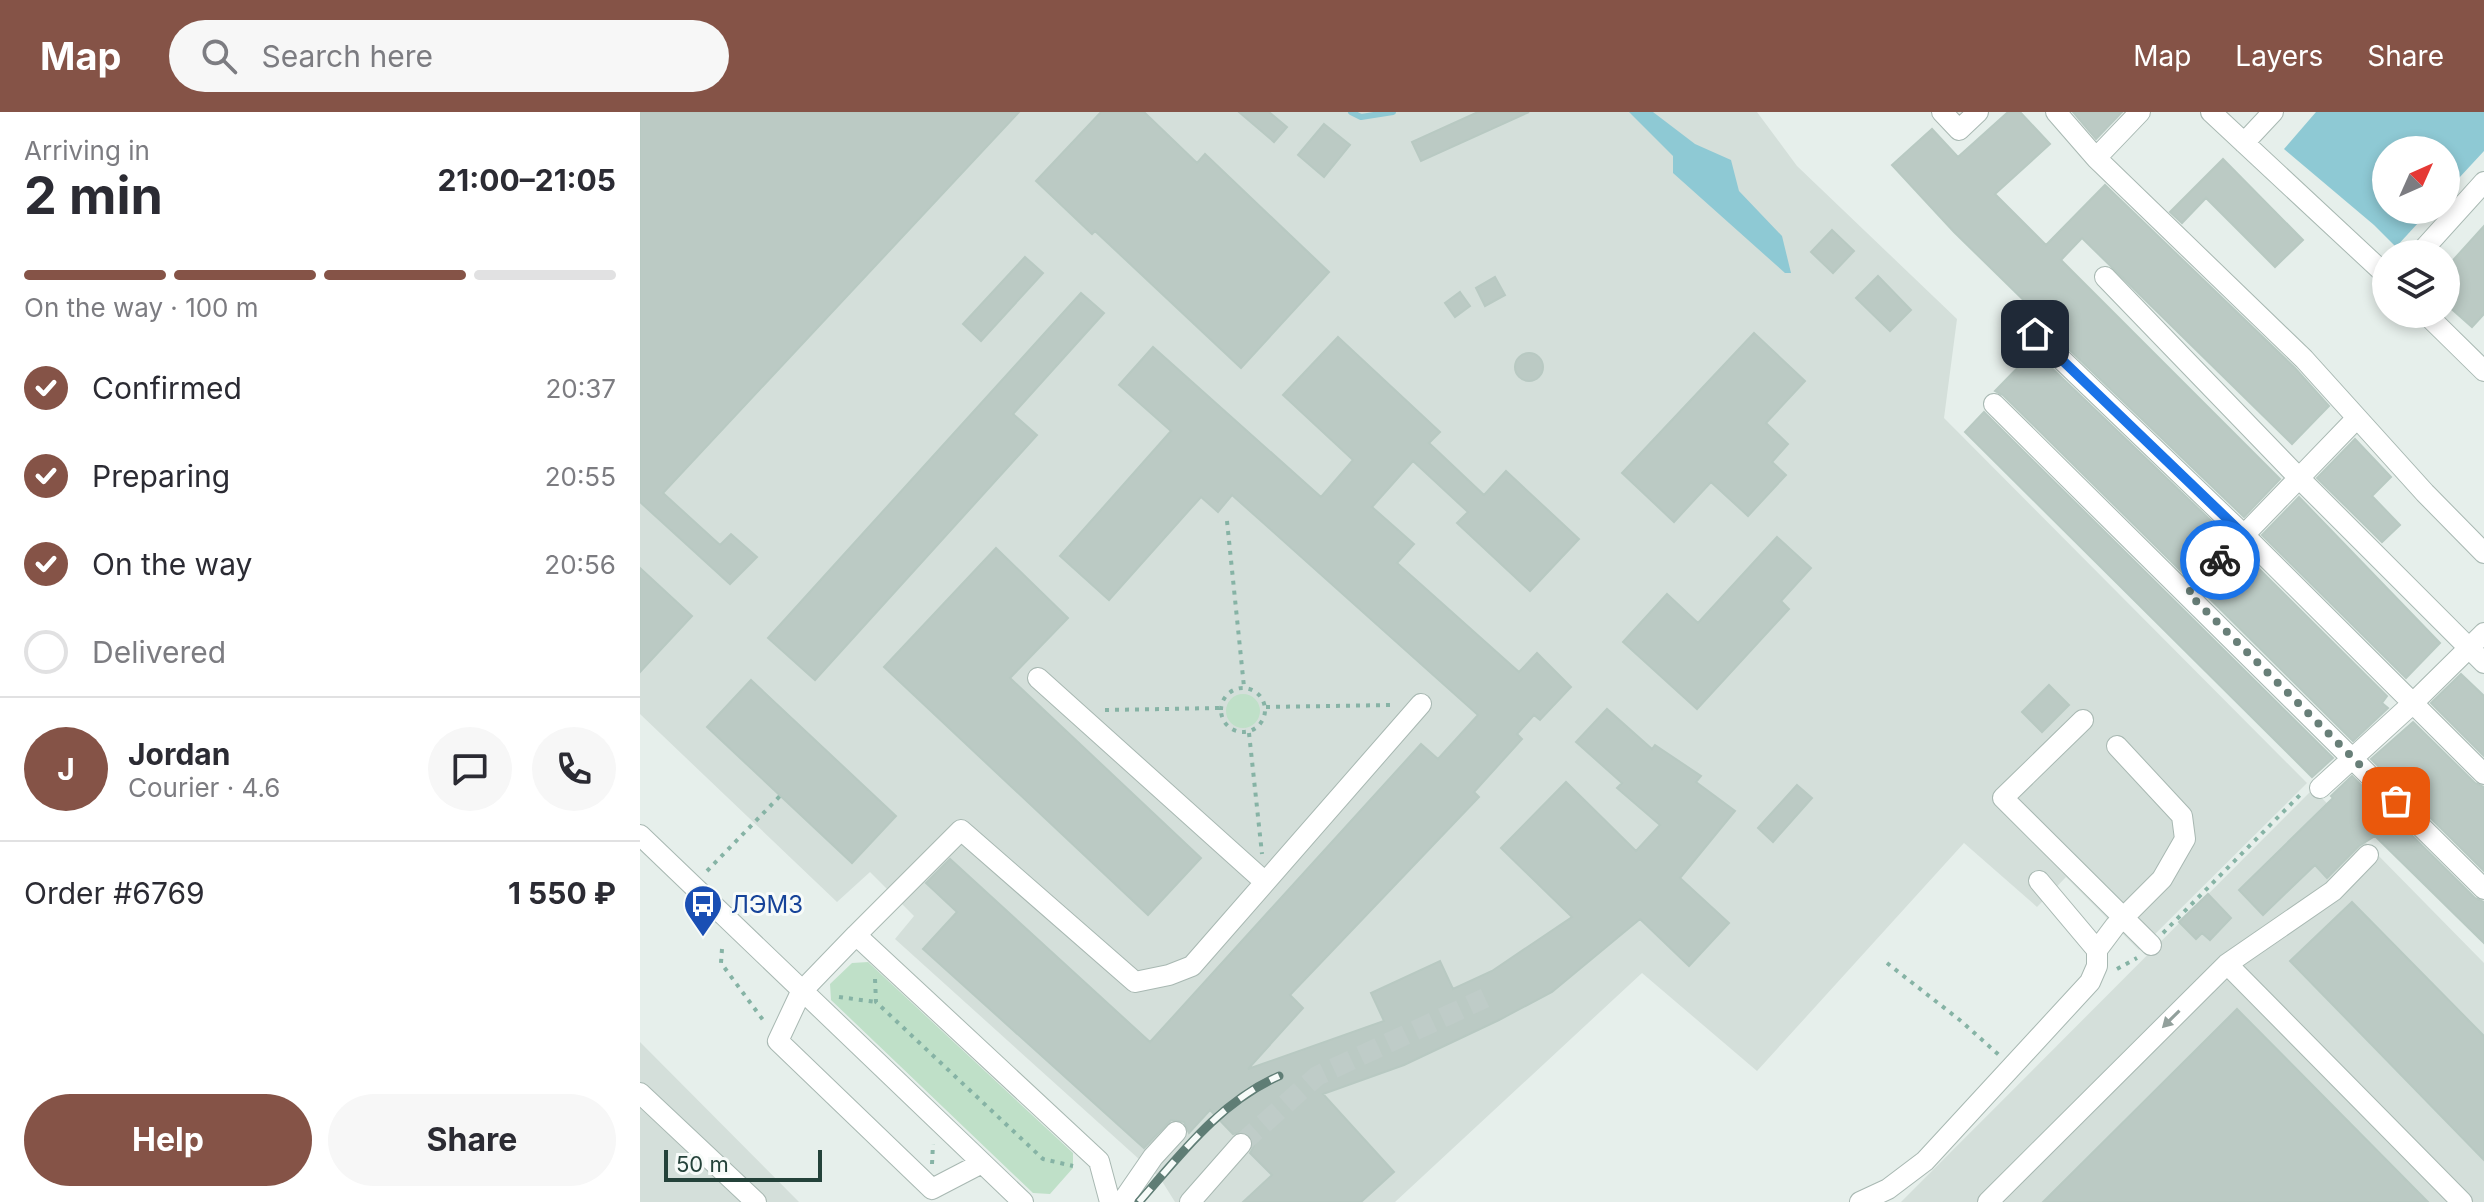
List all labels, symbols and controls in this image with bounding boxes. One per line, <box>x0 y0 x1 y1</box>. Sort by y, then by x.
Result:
search box <box>169 20 729 92</box>
text: Map <box>40 33 121 79</box>
icon: search <box>197 34 241 78</box>
text: Search here <box>261 38 433 74</box>
text: Map <box>2133 39 2191 73</box>
text: Layers <box>2235 39 2323 73</box>
text: Share <box>2367 39 2444 73</box>
text: Arriving in <box>24 135 150 166</box>
north arrow <box>2372 136 2460 224</box>
map controls <box>2372 136 2460 328</box>
text: 21:00–21:05 <box>437 162 616 198</box>
text: 2 min <box>24 164 163 227</box>
button: layers <box>2372 240 2460 328</box>
text: On the way · 100 m <box>24 292 259 323</box>
pin <box>2001 300 2069 368</box>
icon: home <box>2013 312 2057 356</box>
icon: check <box>24 366 68 410</box>
text: Confirmed <box>92 370 242 406</box>
text: 20:37 <box>545 373 616 404</box>
icon: check <box>24 454 68 498</box>
text: Preparing <box>92 458 230 494</box>
text: 20:55 <box>545 461 616 492</box>
courier <box>2180 520 2260 600</box>
icon: bike <box>2198 538 2242 582</box>
icon: check <box>24 542 68 586</box>
text: On the way <box>92 546 252 582</box>
text: 20:56 <box>544 549 616 580</box>
text: Delivered <box>92 634 226 670</box>
button: chat <box>428 727 512 811</box>
button: phone <box>532 727 616 811</box>
text: Jordan <box>128 736 230 772</box>
text: J <box>57 751 75 787</box>
pin <box>2362 767 2430 835</box>
text: Courier · 4.6 <box>128 772 280 803</box>
icon: bag <box>2374 779 2418 823</box>
text: Order #6769 <box>24 875 205 911</box>
text: 1 550 ₽ <box>508 875 616 911</box>
bus stop icon: ЛЭМЗ <box>682 883 724 938</box>
place label: ЛЭМЗ <box>731 890 803 919</box>
one-way arrow <box>2163 1009 2181 1028</box>
button: Help <box>24 1094 312 1186</box>
button: Share <box>328 1094 616 1186</box>
scale bar <box>664 1146 822 1182</box>
text: 50 m <box>676 1151 729 1177</box>

